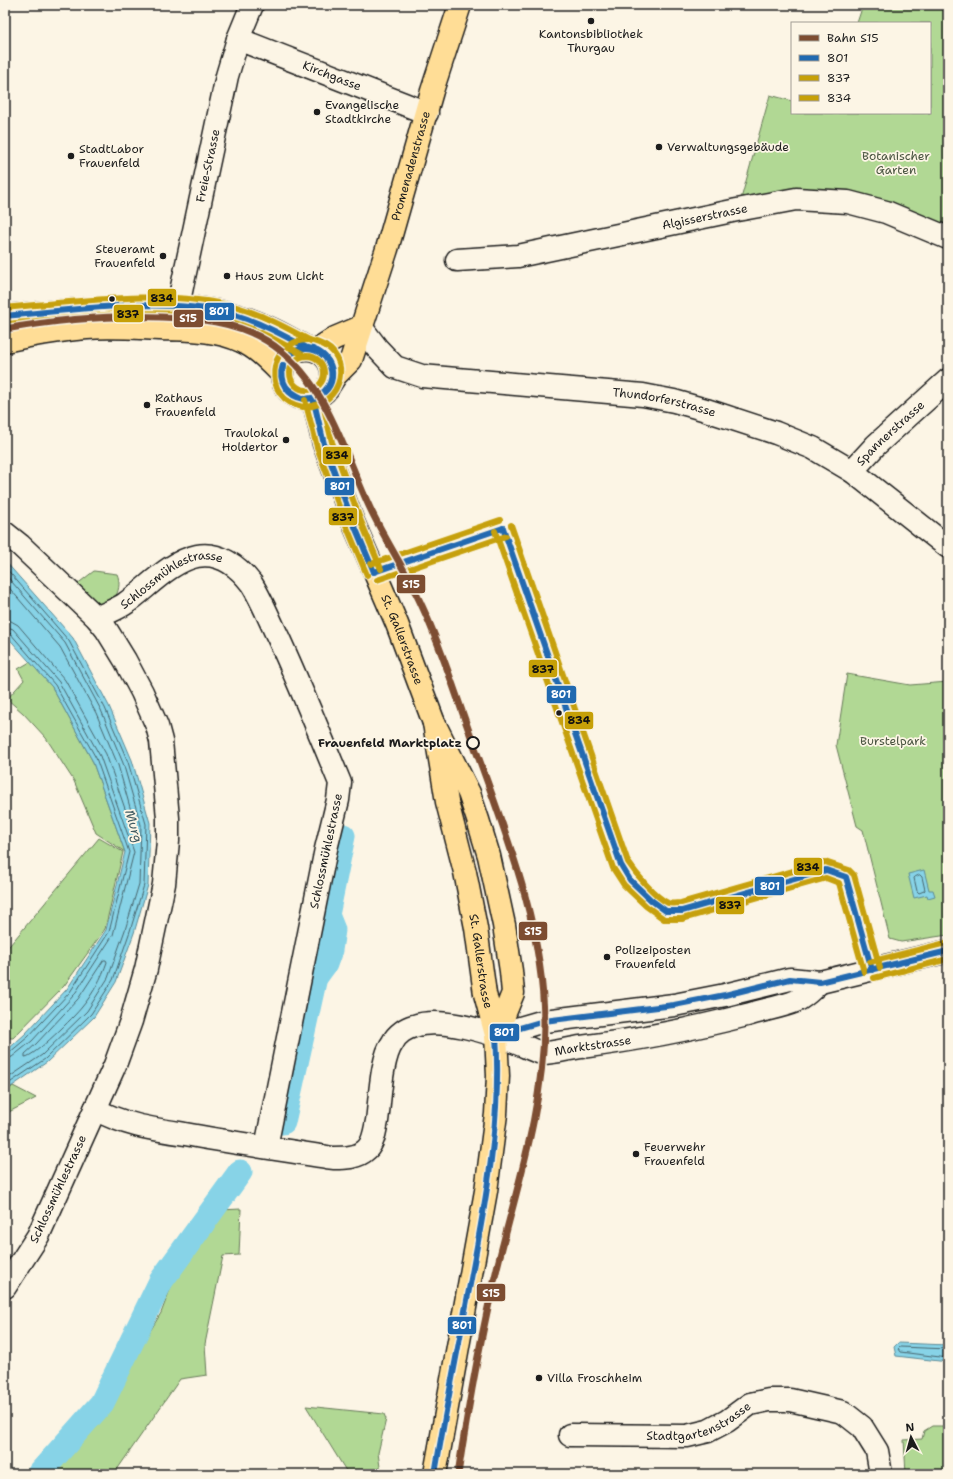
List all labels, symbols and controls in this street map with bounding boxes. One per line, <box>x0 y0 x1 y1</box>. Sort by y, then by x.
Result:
marker: Kantonsbibliothek Thurgau <box>586 16 596 26</box>
legend <box>791 22 931 114</box>
place label: Kantonsbibliothek Thurgau <box>539 26 643 56</box>
text: Bahn S15 <box>827 30 879 46</box>
text: 801 <box>827 50 848 66</box>
street label: Kirchgasse <box>300 57 364 95</box>
text: 837 <box>827 70 851 86</box>
text: 834 <box>827 90 851 106</box>
place label: Evangelische Stadtkirche <box>325 97 399 127</box>
marker: Evangelische Stadtkirche <box>312 107 322 117</box>
street label: Promenadenstrasse <box>387 109 434 223</box>
street label: Freie-Strasse <box>192 127 224 204</box>
place label: Verwaltungsgebäude <box>667 139 789 155</box>
place label: StadtLabor Frauenfeld <box>79 141 145 171</box>
marker: Verwaltungsgebäude <box>654 142 664 152</box>
park label: Botanischer Garten <box>862 148 930 178</box>
marker: StadtLabor Frauenfeld <box>66 151 76 161</box>
street label: Algisserstrasse <box>661 200 749 234</box>
place label: Steueramt Frauenfeld <box>94 241 155 271</box>
marker: Steueramt Frauenfeld <box>158 251 168 261</box>
place label: Haus zum Licht <box>235 268 324 284</box>
marker: Haus zum Licht <box>222 271 232 281</box>
line badge: 834 <box>147 288 177 307</box>
text: 834 <box>151 291 174 306</box>
unlabelled marker <box>107 294 117 304</box>
line badge: 801 <box>204 302 235 321</box>
line badge: 837 <box>113 304 144 323</box>
text: 801 <box>209 304 229 319</box>
text: 837 <box>117 307 140 322</box>
line badge: S15 <box>173 309 204 328</box>
text: S15 <box>179 311 197 326</box>
street label: Thundorferstrasse <box>612 384 718 421</box>
place label: Rathaus Frauenfeld <box>155 390 216 420</box>
street label: Spannerstrasse <box>853 397 928 469</box>
marker: Rathaus Frauenfeld <box>142 400 152 410</box>
place label: Traulokal Holdertor <box>222 425 278 455</box>
marker: Traulokal Holdertor <box>281 435 291 445</box>
line badge: 834 <box>322 446 352 465</box>
text: 834 <box>326 448 349 463</box>
line badge: 801 <box>324 477 355 496</box>
text: 801 <box>330 479 350 494</box>
line badge: 837 <box>328 507 358 526</box>
text: 837 <box>332 510 355 525</box>
street label: Schlossmühlestrasse <box>117 547 226 613</box>
line badge: S15 <box>396 574 426 594</box>
text: S15 <box>402 577 420 592</box>
street label: St. Gallerstrasse <box>377 592 427 687</box>
line badge: 837 <box>528 659 558 678</box>
text: 837 <box>532 662 555 677</box>
line badge: 801 <box>546 685 577 704</box>
text: 801 <box>551 687 571 702</box>
unlabelled marker <box>554 708 564 718</box>
line badge: 834 <box>564 711 594 730</box>
text: 834 <box>568 713 591 728</box>
park label: Burstelpark <box>860 733 926 749</box>
place label: Frauenfeld Marktplatz <box>318 735 462 751</box>
marker: Frauenfeld Marktplatz <box>466 736 480 750</box>
street label: Schlossmühlestrasse <box>306 792 346 910</box>
water label: Murg <box>121 808 147 844</box>
line badge: 834 <box>793 857 823 876</box>
text: 834 <box>797 860 820 875</box>
line badge: 801 <box>754 876 785 896</box>
text: 801 <box>760 879 780 894</box>
line badge: 837 <box>715 896 745 915</box>
text: 837 <box>719 898 742 913</box>
street label: St. Gallerstrasse <box>465 913 497 1011</box>
line badge: S15 <box>518 921 548 941</box>
text: S15 <box>524 924 542 939</box>
place label: Polizeiposten Frauenfeld <box>615 942 691 972</box>
marker: Polizeiposten Frauenfeld <box>602 952 612 962</box>
line badge: 801 <box>489 1023 520 1042</box>
text: 801 <box>494 1025 514 1040</box>
street label: Marktstrasse <box>553 1032 633 1060</box>
street label: Schlossmühlestrasse <box>26 1132 90 1246</box>
place label: Feuerwehr Frauenfeld <box>644 1139 706 1169</box>
marker: Feuerwehr Frauenfeld <box>631 1149 641 1159</box>
line badge: S15 <box>476 1283 506 1302</box>
text: S15 <box>482 1286 500 1301</box>
line badge: 801 <box>447 1316 477 1335</box>
text: 801 <box>452 1318 472 1333</box>
place label: Villa Froschheim <box>547 1370 642 1386</box>
marker: Villa Froschheim <box>534 1373 544 1383</box>
street label: Stadtgartenstrasse <box>646 1398 754 1444</box>
north arrow <box>891 1417 931 1457</box>
text: N <box>905 1420 915 1435</box>

